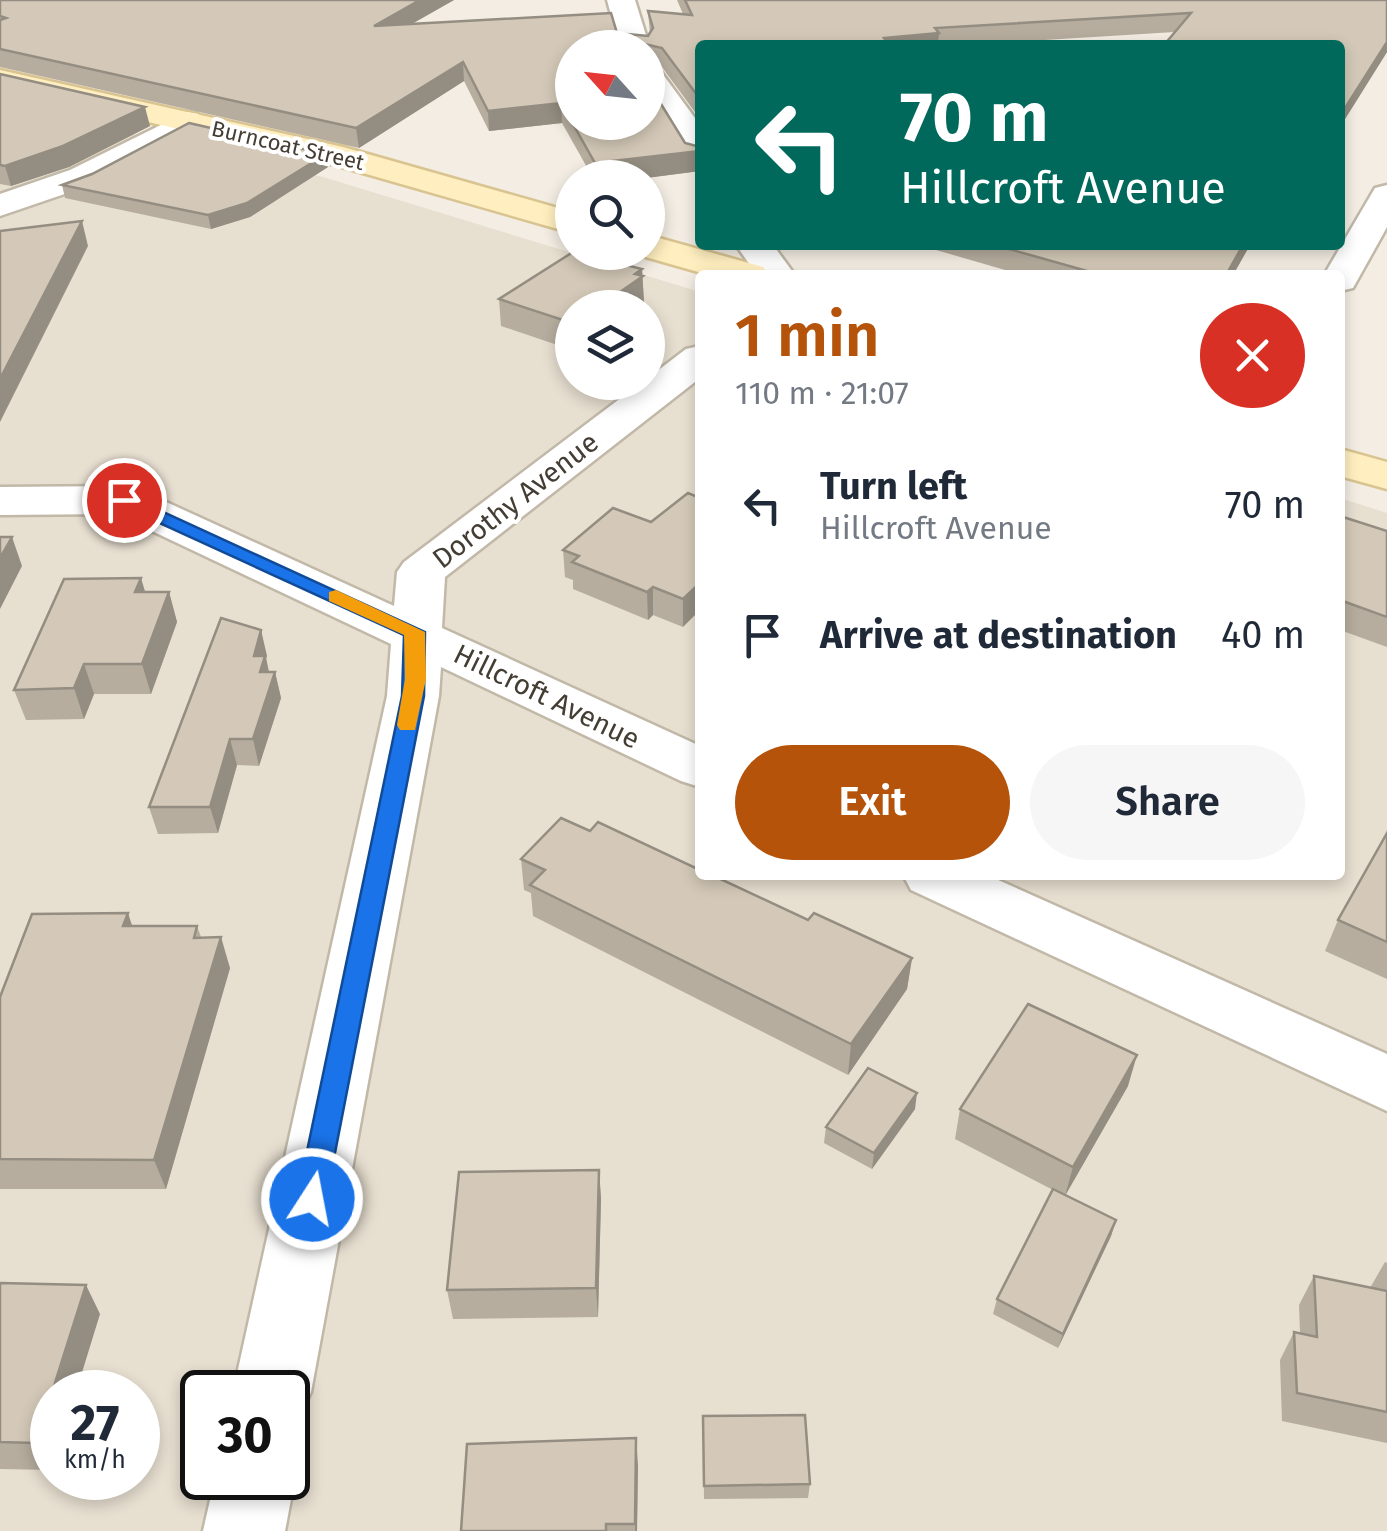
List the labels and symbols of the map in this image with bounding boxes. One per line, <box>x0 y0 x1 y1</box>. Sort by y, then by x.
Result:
north arrow <box>555 30 665 140</box>
street label: Burncoat Street <box>209 115 367 176</box>
street label: Dorothy Avenue <box>426 425 605 575</box>
pin <box>82 458 167 543</box>
street label: Hillcroft Avenue <box>448 637 645 756</box>
position arrow <box>260 1147 364 1251</box>
speed limit sign: 30 <box>180 1370 310 1500</box>

